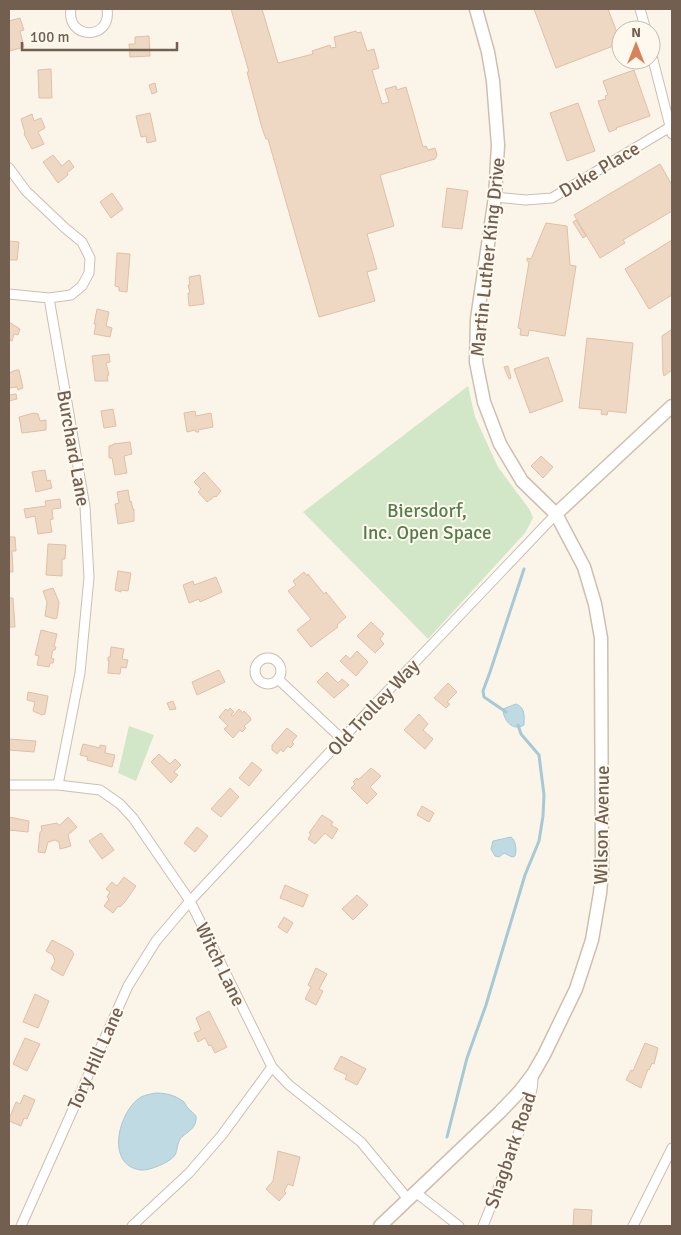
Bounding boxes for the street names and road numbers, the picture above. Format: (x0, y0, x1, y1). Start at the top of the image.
street label: Duke Place (555, 136, 644, 203)
street label: Martin Luther King Drive (466, 156, 510, 358)
street label: Burchard Lane (51, 388, 95, 508)
street label: Old Trolley Way (323, 654, 425, 761)
street label: Wilson Avenue (589, 765, 615, 885)
street label: Witch Lane (189, 919, 251, 1010)
street label: Tory Hill Lane (62, 1003, 129, 1114)
street label: Shagbark Road (480, 1089, 542, 1212)

